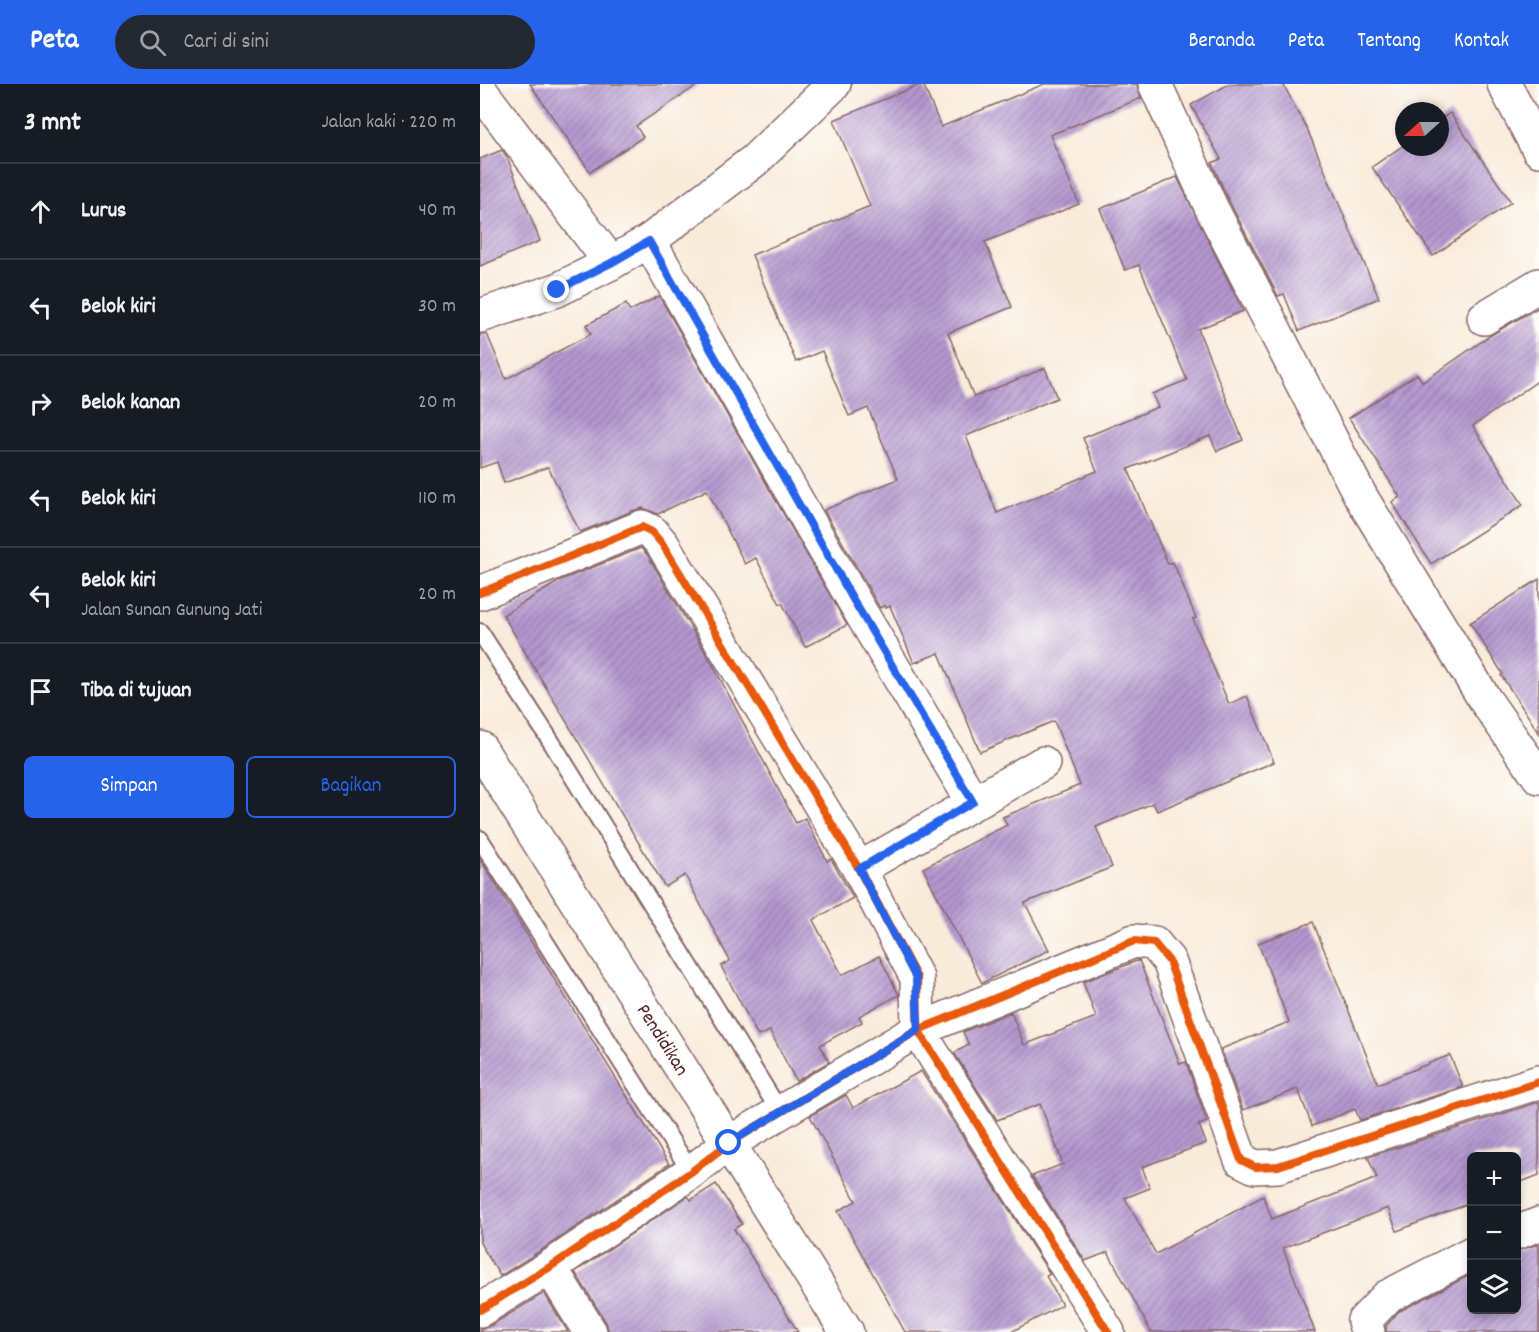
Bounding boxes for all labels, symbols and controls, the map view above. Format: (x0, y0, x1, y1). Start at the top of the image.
search box (115, 15, 535, 69)
text: Peta (30, 22, 79, 62)
icon: search (136, 26, 169, 59)
text: Cari di sini (184, 27, 269, 58)
text: Beranda (1189, 27, 1255, 57)
text: Peta (1288, 27, 1324, 57)
text: Tentang (1357, 27, 1421, 57)
text: Kontak (1454, 27, 1509, 57)
north arrow (1395, 102, 1449, 156)
text: 3 mnt (24, 105, 81, 142)
text: Jalan kaki · 220 m (322, 109, 456, 137)
icon: ahead (24, 195, 57, 228)
text: Lurus (81, 196, 126, 227)
text: 40 m (418, 197, 456, 225)
route end (543, 276, 569, 302)
icon: left (24, 291, 57, 324)
text: Belok kiri (81, 292, 155, 323)
text: 30 m (418, 293, 456, 321)
icon: right (24, 387, 57, 420)
text: Belok kanan (81, 388, 180, 419)
text: 20 m (418, 389, 456, 417)
icon: left (24, 483, 57, 516)
text: Belok kiri (81, 484, 155, 515)
text: 110 m (418, 485, 456, 513)
text: Belok kiri (81, 566, 155, 597)
icon: left (24, 579, 57, 612)
text: 20 m (418, 581, 456, 609)
text: Jalan Sunan Gunung Jati (81, 597, 262, 625)
icon: arrive (24, 675, 57, 708)
text: Tiba di tujuan (81, 676, 191, 707)
button: Simpan (24, 756, 234, 818)
button: Bagikan (246, 756, 456, 818)
street label: Pendidikan (628, 999, 695, 1082)
route start (715, 1129, 741, 1155)
map controls (1467, 1152, 1521, 1314)
button: + (1467, 1152, 1521, 1206)
button: − (1467, 1206, 1521, 1260)
button: layers (1467, 1260, 1521, 1314)

